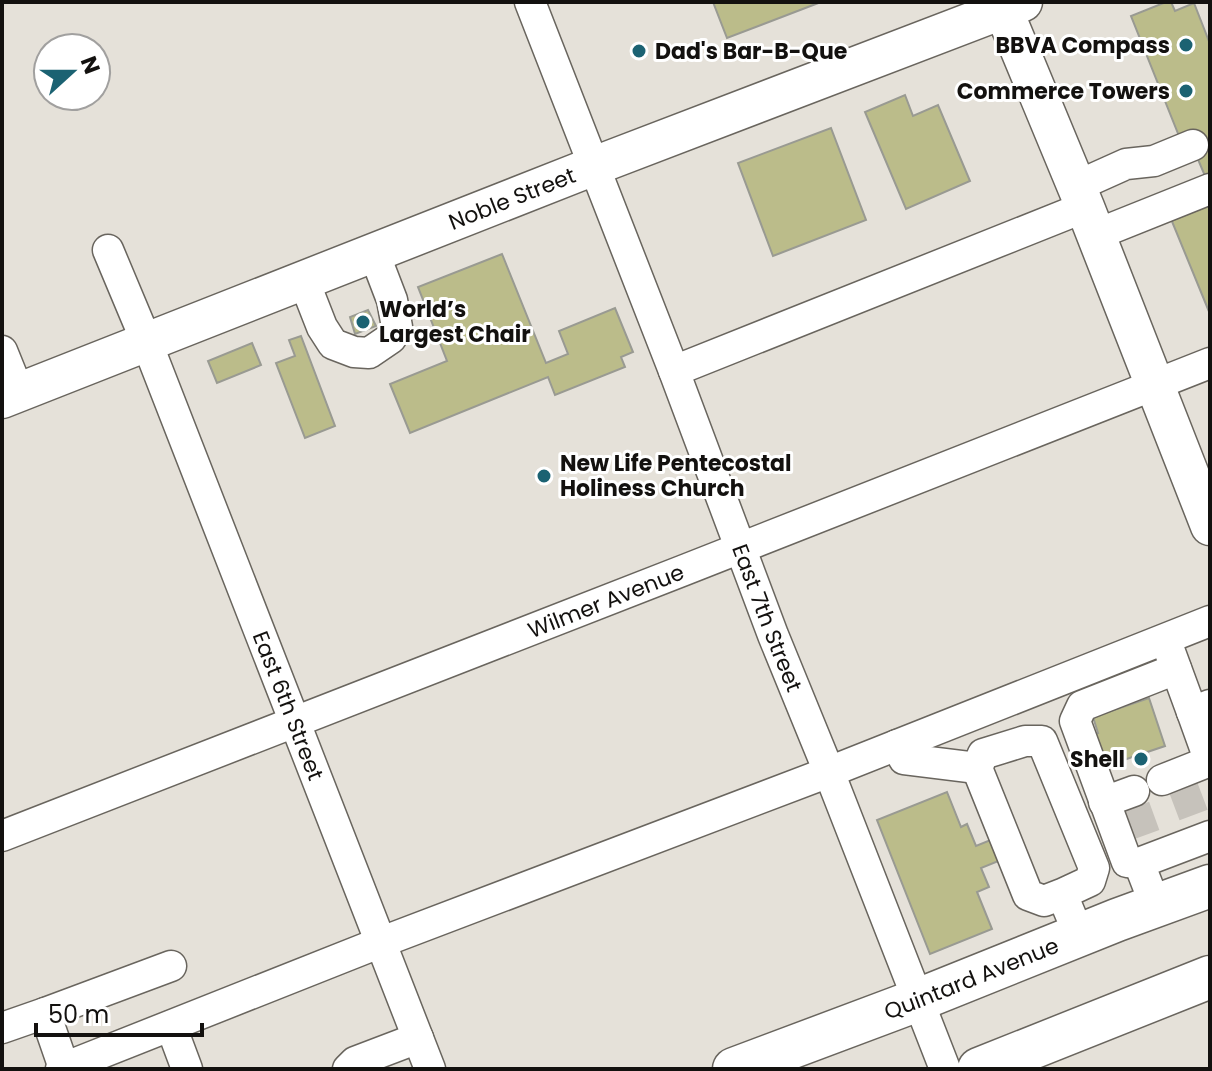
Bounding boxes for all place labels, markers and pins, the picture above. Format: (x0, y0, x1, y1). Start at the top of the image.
place label: BBVA Compass (996, 30, 1170, 61)
place label: Dad's Bar-B-Que (655, 36, 847, 67)
marker: BBVA Compass (1177, 36, 1195, 54)
marker: Dad's Bar-B-Que (630, 42, 648, 60)
place label: Commerce Towers (957, 76, 1170, 107)
marker: Commerce Towers (1177, 82, 1195, 100)
place label: World’s Largest Chair (379, 294, 531, 350)
marker: World’s Largest Chair (354, 313, 372, 331)
place label: New Life Pentecostal Holiness Church (560, 448, 792, 504)
marker: New Life Pentecostal Holiness Church (535, 467, 553, 485)
place label: Shell (1070, 744, 1125, 775)
marker: Shell (1132, 750, 1150, 768)

